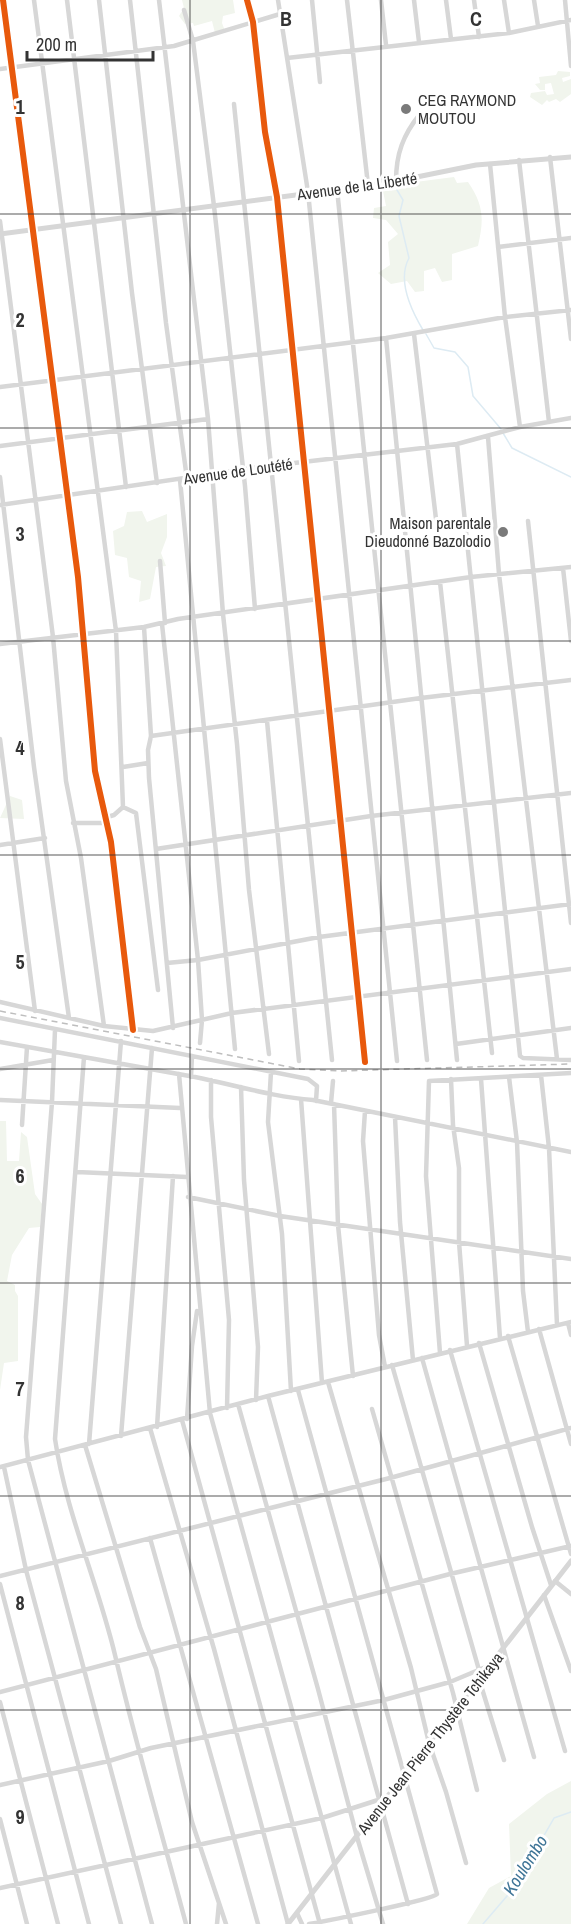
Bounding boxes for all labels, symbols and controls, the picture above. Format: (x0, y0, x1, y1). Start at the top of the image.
text: B (280, 5, 292, 32)
text: C (470, 5, 482, 32)
scale bar (27, 24, 153, 62)
text: 200 m (36, 32, 77, 57)
place label: CEG RAYMOND MOUTOU (418, 89, 516, 129)
text: 1 (15, 93, 25, 120)
marker: CEG RAYMOND MOUTOU (399, 102, 413, 116)
street label: Avenue de la Liberté (295, 167, 418, 205)
text: 2 (15, 306, 25, 333)
street label: Avenue de Loutété (181, 452, 294, 490)
place label: Maison parentale Dieudonné Bazolodio (365, 512, 491, 552)
text: 3 (15, 520, 25, 547)
marker: Maison parentale Dieudonné Bazolodio (496, 525, 510, 539)
text: 4 (15, 734, 25, 761)
text: 5 (15, 948, 25, 975)
text: 6 (15, 1162, 25, 1189)
text: 7 (15, 1375, 25, 1402)
text: 8 (15, 1589, 25, 1616)
street label: Avenue Jean Pierre Thystère Tchikaya (351, 1647, 508, 1839)
text: 9 (15, 1803, 25, 1830)
water label: Koulombo (497, 1830, 553, 1900)

